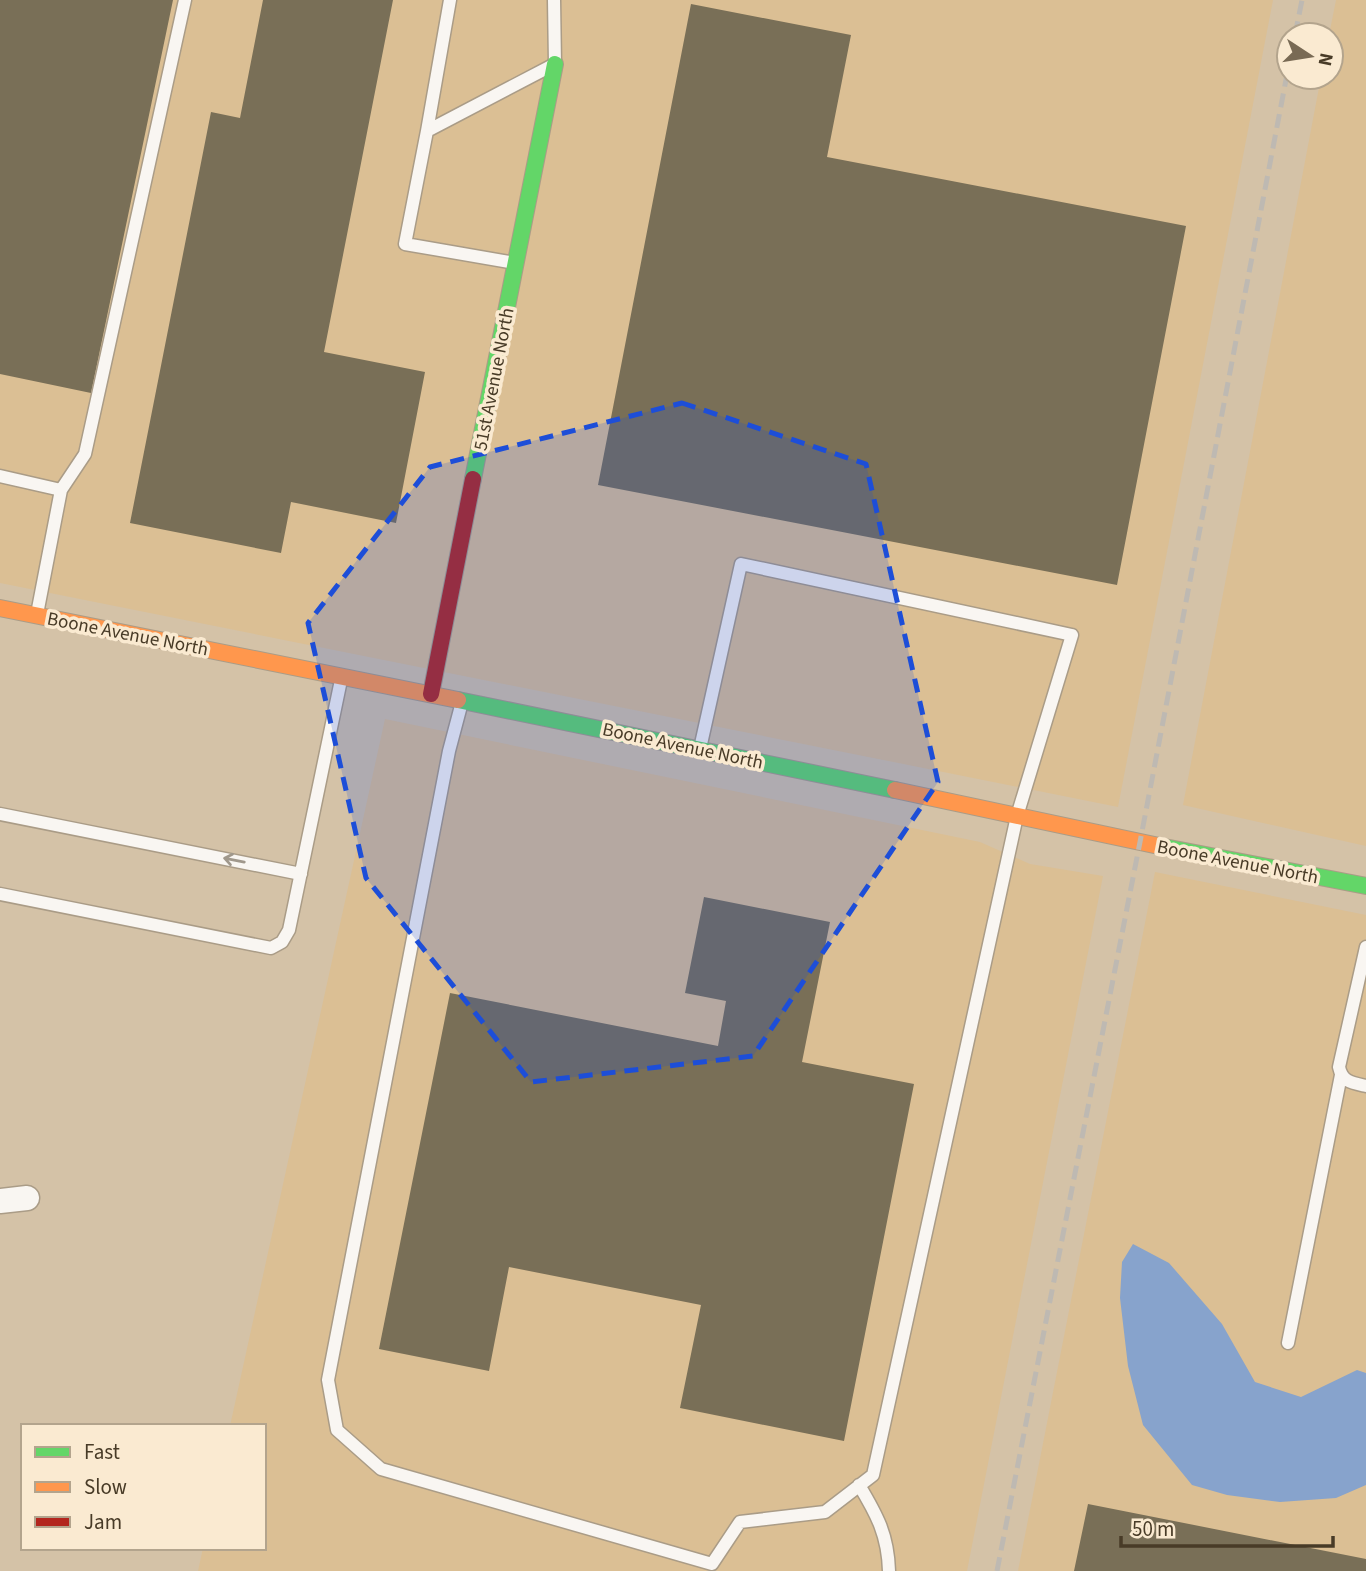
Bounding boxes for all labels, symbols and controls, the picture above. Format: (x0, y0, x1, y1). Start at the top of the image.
north arrow (1275, 21, 1345, 91)
text: N (1311, 50, 1340, 68)
street label: 51st Avenue North (467, 306, 522, 453)
street label: Boone Avenue North (45, 606, 211, 663)
street label: Boone Avenue North (600, 716, 766, 777)
street label: Boone Avenue North (1155, 834, 1321, 891)
one-way arrow (224, 853, 246, 867)
legend (21, 1424, 266, 1550)
text: Fast (84, 1437, 120, 1467)
text: Slow (84, 1472, 127, 1502)
scale bar (1121, 1504, 1333, 1548)
text: Jam (84, 1507, 122, 1537)
text: 50 m (1132, 1514, 1174, 1544)

